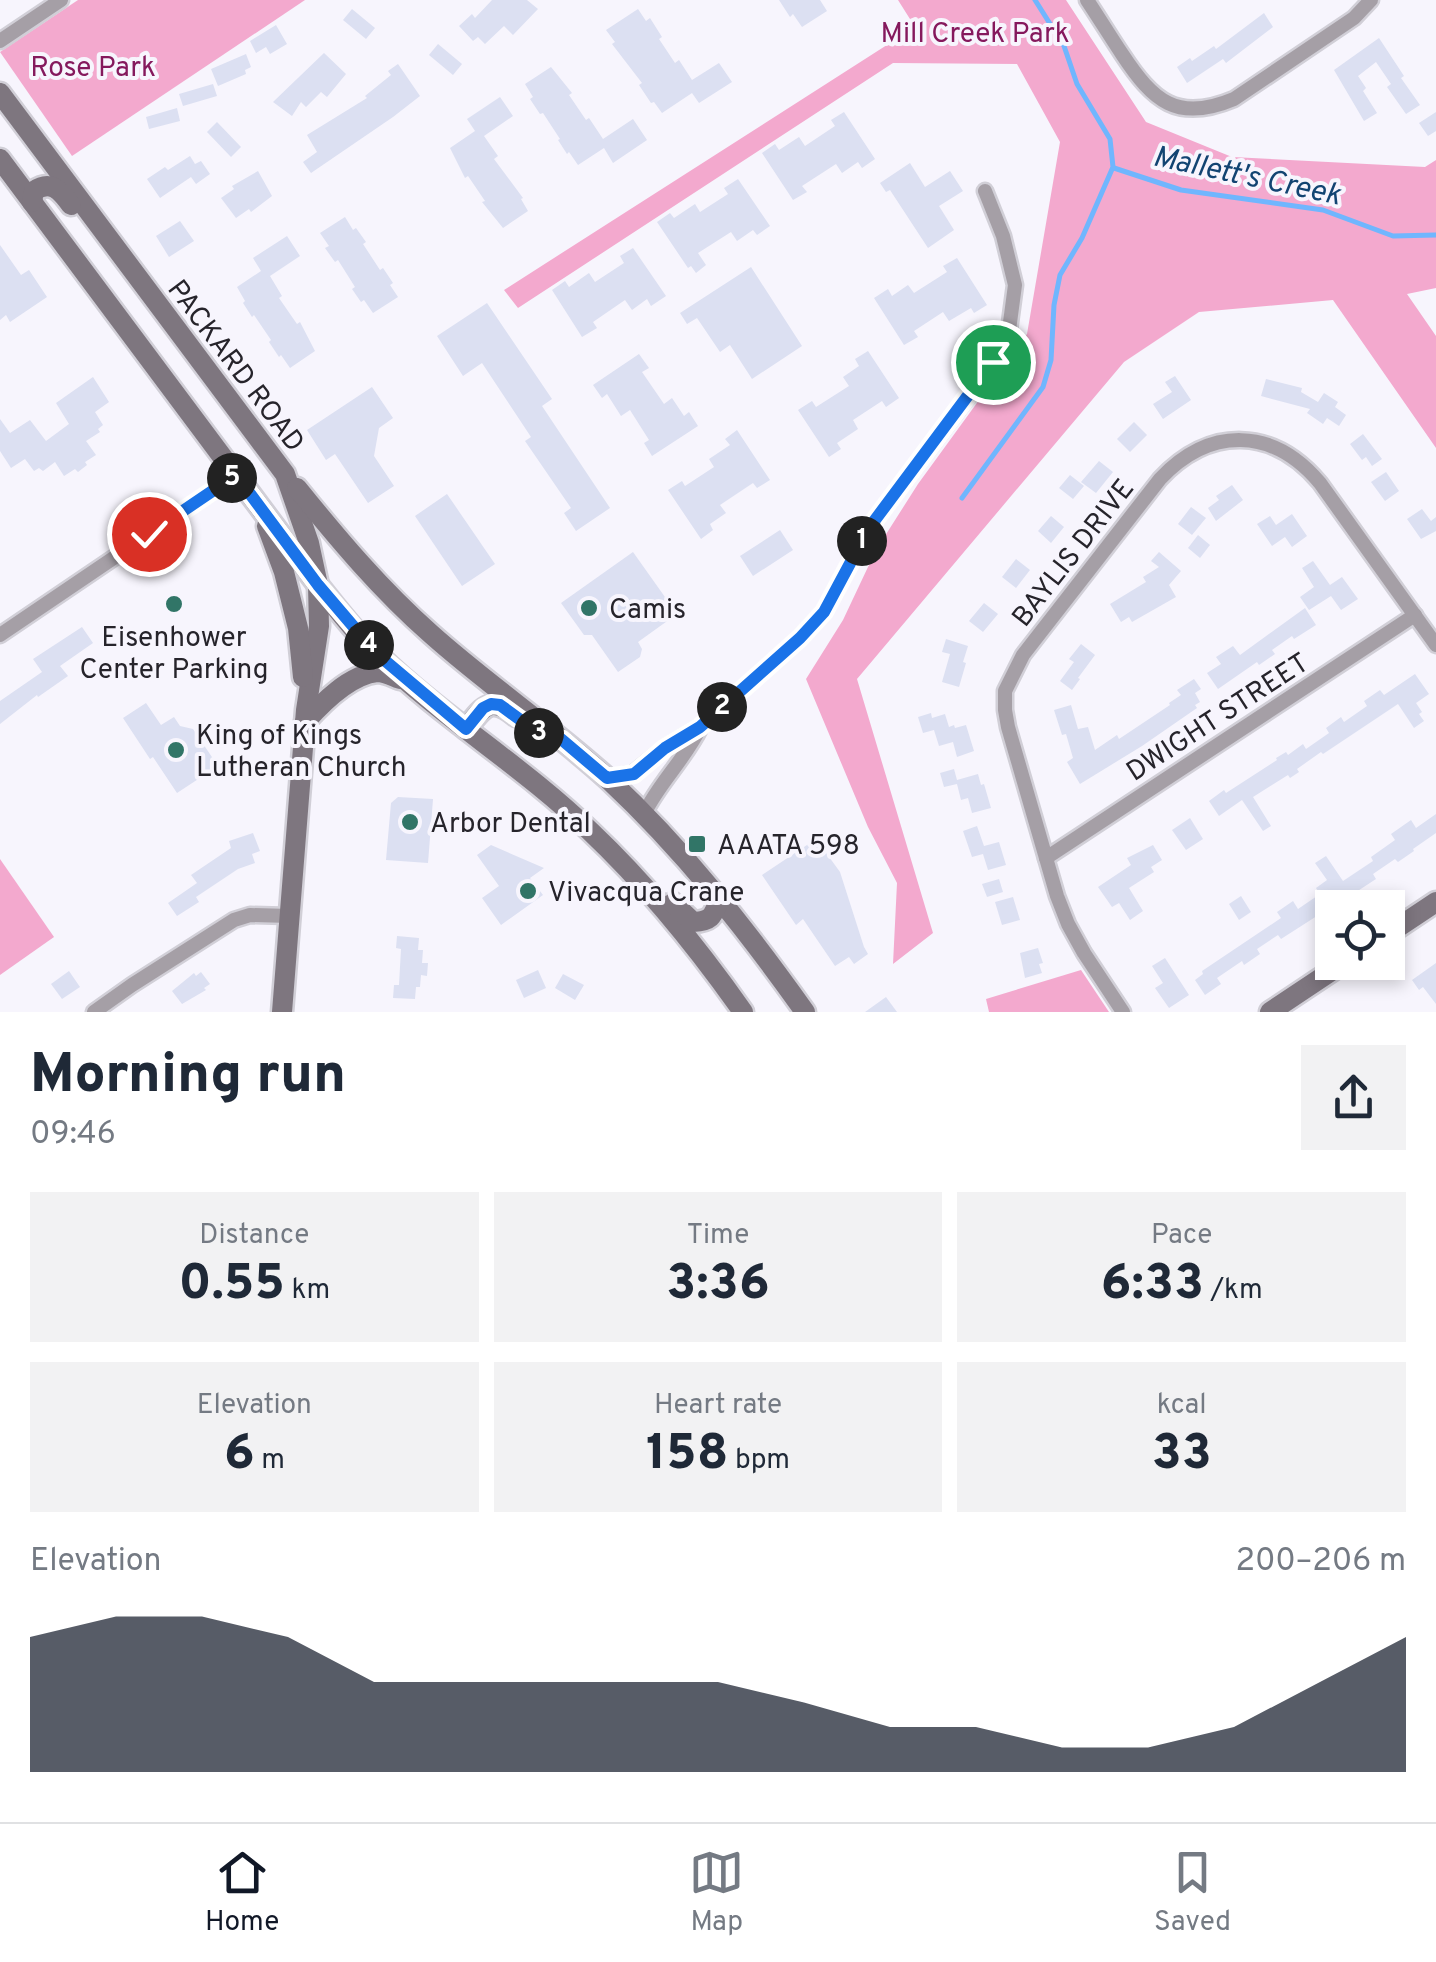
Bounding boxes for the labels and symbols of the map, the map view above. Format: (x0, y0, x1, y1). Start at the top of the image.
park label: Mill Creek Park (880, 17, 1070, 53)
park label: Rose Park (30, 51, 156, 87)
water label: Mallett's Creek (1149, 140, 1344, 216)
street label: PACKARD ROAD (158, 273, 311, 460)
pin (951, 320, 1036, 405)
pin: 5 (207, 453, 257, 503)
street label: BAYLIS DRIVE (1005, 473, 1143, 635)
pin (107, 492, 192, 577)
pin: 1 (837, 516, 887, 566)
marker: Eisenhower Center Parking (163, 593, 185, 615)
place label: Camis (609, 593, 686, 629)
marker: Camis (578, 597, 600, 619)
pin: 4 (344, 620, 394, 670)
place label: Eisenhower Center Parking (80, 621, 268, 689)
street label: DWIGHT STREET (1120, 646, 1317, 791)
pin: 2 (697, 682, 747, 732)
pin: 3 (514, 708, 564, 758)
place label: King of Kings Lutheran Church (196, 719, 407, 787)
marker: King of Kings Lutheran Church (165, 739, 187, 761)
place label: Arbor Dental (430, 807, 591, 843)
marker: Arbor Dental (399, 811, 421, 833)
place label: AAATA 598 (717, 829, 860, 865)
marker: AAATA 598 (686, 833, 708, 855)
place label: Vivacqua Crane (548, 876, 744, 912)
marker: Vivacqua Crane (517, 880, 539, 902)

